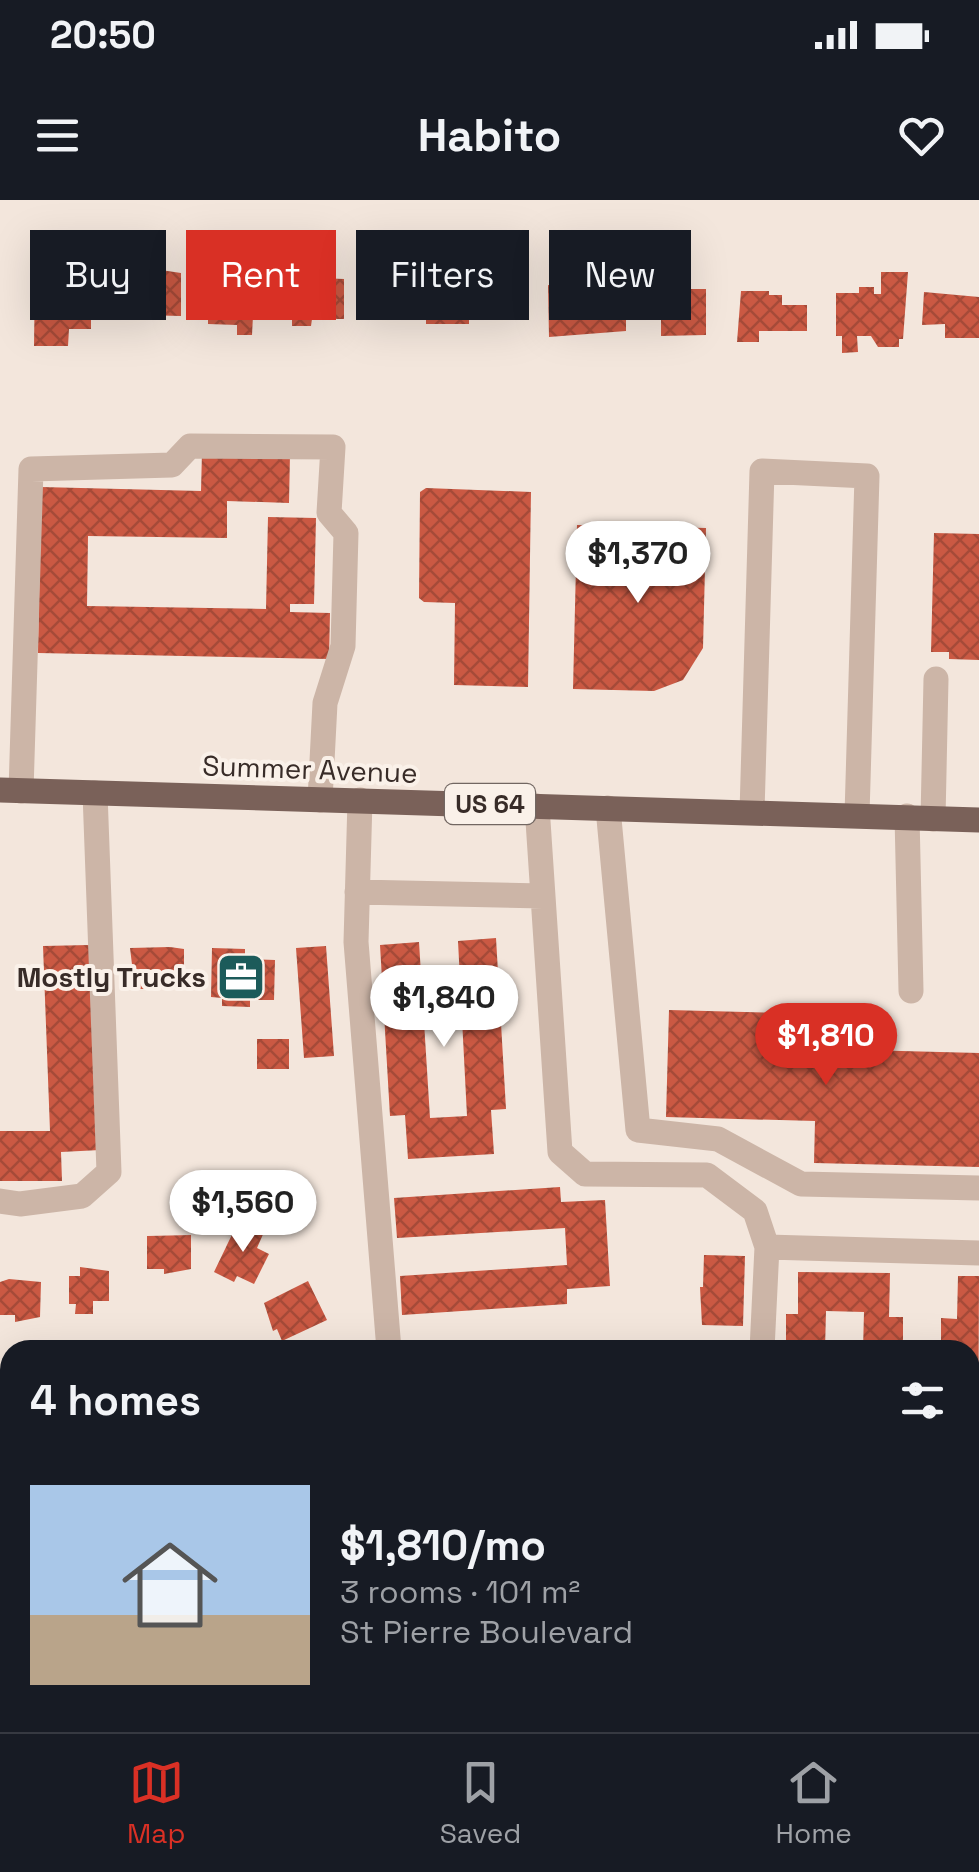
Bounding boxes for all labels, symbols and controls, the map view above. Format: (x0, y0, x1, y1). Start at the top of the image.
text: 20:50 (50, 11, 156, 59)
text: Habito (418, 107, 561, 164)
icon: menu (30, 108, 85, 163)
icon: heart (894, 108, 949, 163)
chip: Buy (30, 230, 166, 320)
chip: Rent (186, 230, 336, 320)
chip: Filters (356, 230, 529, 320)
chip: New (549, 230, 691, 320)
pin: $1,370 (557, 521, 719, 606)
text: $1,370 (587, 533, 689, 573)
street label: Summer Avenue (202, 747, 418, 791)
road number: US 64 (445, 784, 535, 824)
office icon: Mostly Trucks (215, 951, 267, 1003)
place label: Mostly Trucks (17, 959, 206, 995)
pin: $1,840 (363, 965, 525, 1050)
text: $1,840 (392, 977, 496, 1017)
pin: $1,810 (745, 1003, 907, 1088)
text: $1,810 (777, 1015, 875, 1055)
pin: $1,560 (162, 1170, 324, 1255)
text: $1,560 (192, 1182, 294, 1222)
icon: filters (895, 1373, 950, 1428)
text: 4 homes (30, 1374, 201, 1427)
text: $1,810/mo (340, 1519, 546, 1572)
icon: home (110, 1525, 230, 1645)
text: 3 rooms · 101 m² (340, 1572, 580, 1612)
text: St Pierre Boulevard (340, 1612, 633, 1652)
tab: Map (127, 1755, 185, 1851)
tab: Saved (440, 1755, 521, 1851)
tab: Home (776, 1755, 852, 1851)

